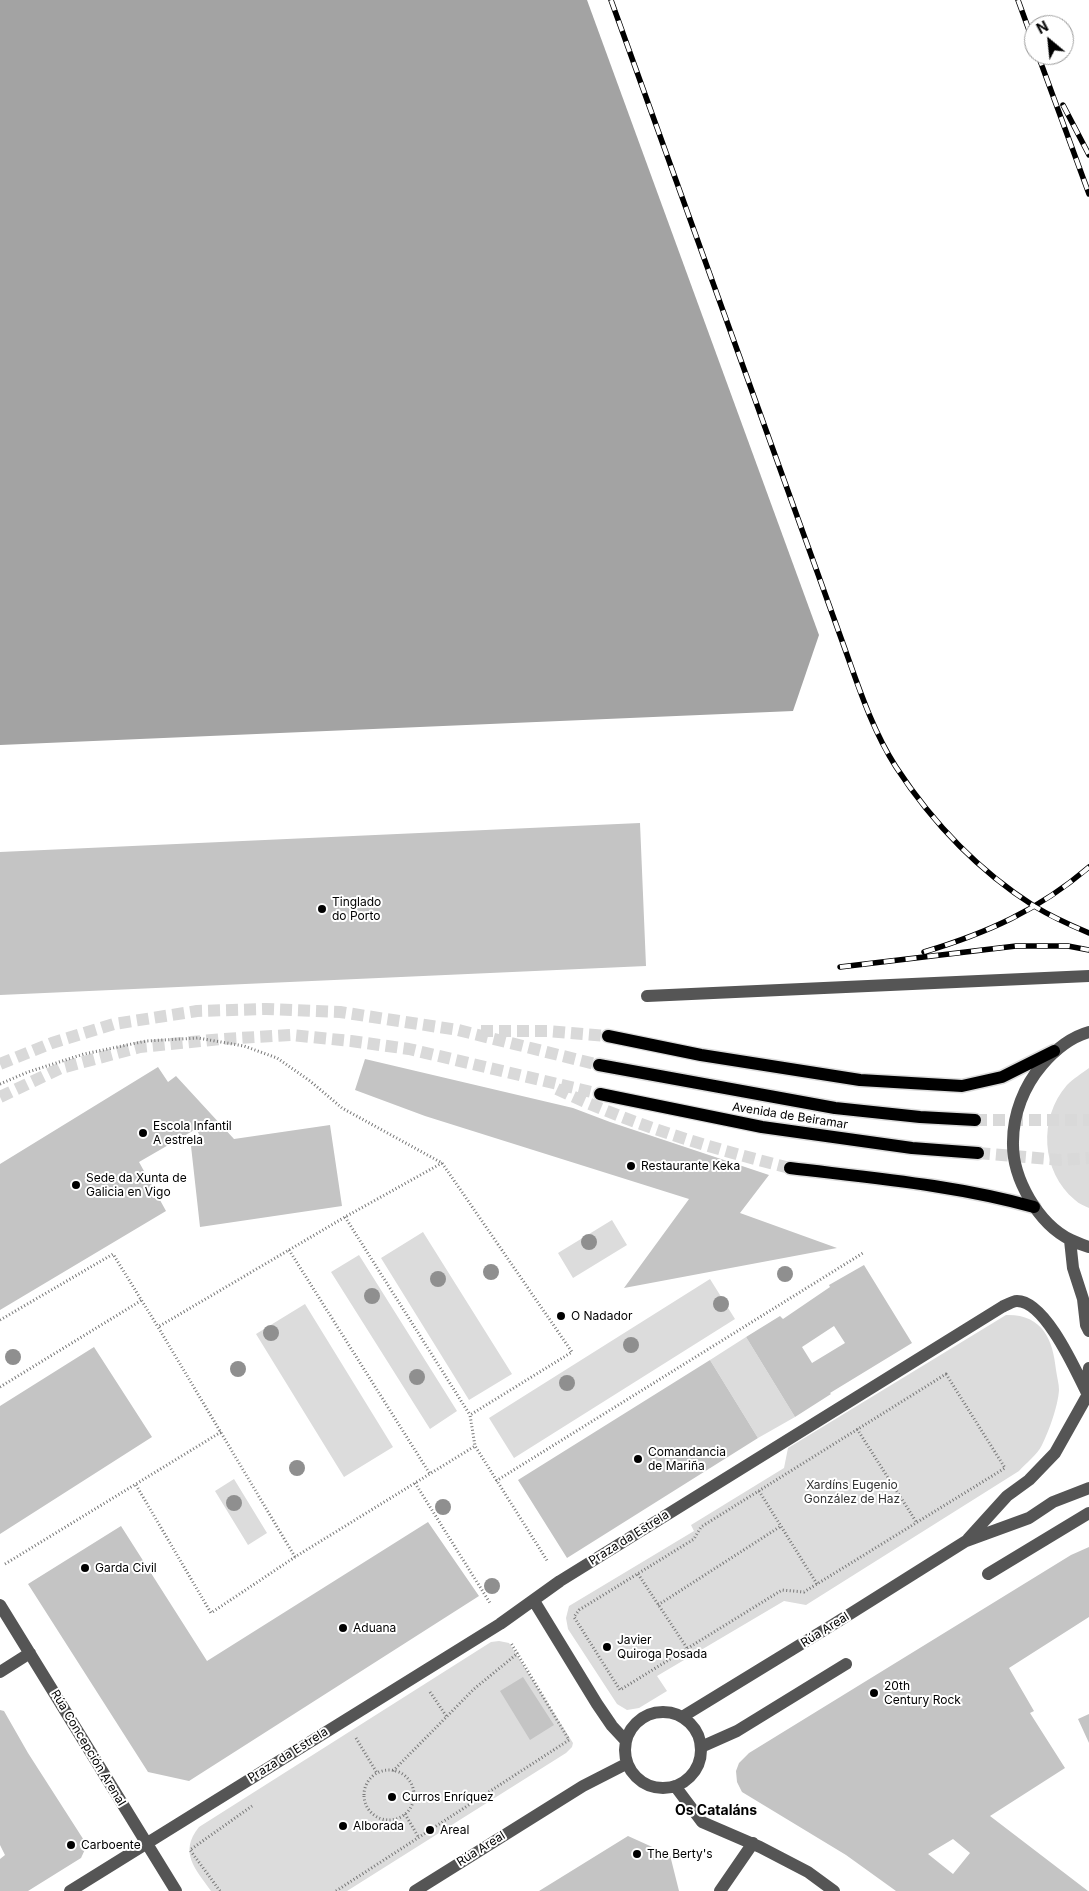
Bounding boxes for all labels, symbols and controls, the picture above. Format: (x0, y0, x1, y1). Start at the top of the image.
north arrow (1024, 15, 1074, 65)
text: N (1033, 17, 1051, 37)
place label: Tinglado do Porto (332, 895, 381, 923)
marker: Tinglado do Porto (316, 903, 328, 915)
street label: Avenida de Beiramar (731, 1100, 849, 1132)
place label: Escola Infantil A estrela (153, 1119, 232, 1147)
marker: Escola Infantil A estrela (137, 1127, 149, 1139)
place label: Restaurante Keka (641, 1159, 740, 1173)
marker: Restaurante Keka (625, 1160, 637, 1172)
place label: Sede da Xunta de Galicia en Vigo (86, 1171, 187, 1199)
marker: Sede da Xunta de Galicia en Vigo (70, 1179, 82, 1191)
place label: O Nadador (571, 1309, 632, 1323)
marker: O Nadador (555, 1310, 567, 1322)
place label: Comandancia de Mariña (648, 1445, 726, 1473)
marker: Comandancia de Mariña (632, 1453, 644, 1465)
park label: Xardíns Eugenio González de Haz (804, 1478, 900, 1506)
street label: Praza da Estrela (586, 1508, 672, 1568)
place label: Garda Civil (95, 1561, 157, 1575)
marker: Garda Civil (79, 1562, 91, 1574)
street label: Rúa Areal (798, 1610, 852, 1650)
place label: Aduana (353, 1621, 396, 1635)
marker: Aduana (337, 1622, 349, 1634)
place label: Javier Quiroga Posada (617, 1633, 707, 1661)
marker: Javier Quiroga Posada (601, 1641, 613, 1653)
place label: 20th Century Rock (884, 1679, 961, 1707)
street label: Rúa Concepción Arenal (48, 1687, 128, 1809)
marker: 20th Century Rock (868, 1687, 880, 1699)
street label: Praza da Estrela (245, 1725, 331, 1785)
place label: Curros Enríquez (402, 1790, 494, 1804)
marker: Curros Enríquez (386, 1791, 398, 1803)
district label: Os Cataláns (675, 1803, 757, 1819)
place label: Alborada (353, 1819, 404, 1833)
marker: Alborada (337, 1820, 349, 1832)
place label: Areal (440, 1823, 469, 1837)
marker: Areal (424, 1824, 436, 1836)
street label: Rúa Areal (454, 1829, 508, 1869)
place label: Carboente (81, 1838, 141, 1852)
marker: Carboente (65, 1839, 77, 1851)
place label: The Berty's (647, 1847, 713, 1861)
marker: The Berty's (631, 1848, 643, 1860)

